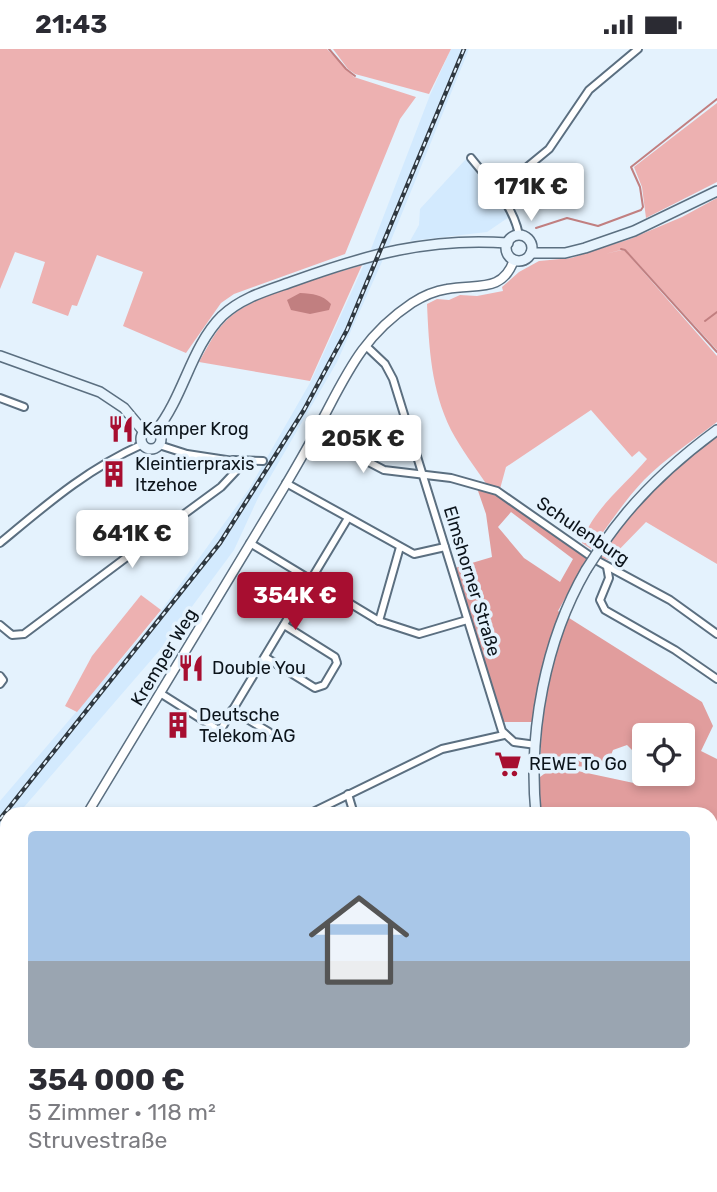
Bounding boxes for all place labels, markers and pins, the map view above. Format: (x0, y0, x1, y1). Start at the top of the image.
pin: 171K € (474, 163, 588, 223)
restaurant icon: Kamper Krog (106, 414, 136, 444)
pin: 205K € (306, 415, 420, 475)
place label: Kamper Krog (142, 418, 249, 440)
place label: Kleintierpraxis Itzehoe (135, 453, 254, 496)
building icon: Kleintierpraxis Itzehoe (99, 459, 129, 489)
pin: 641K € (75, 511, 189, 570)
pin: 354K € (238, 573, 352, 632)
restaurant icon: Double You (176, 653, 206, 683)
place label: Double You (212, 657, 306, 679)
place label: Deutsche Telekom AG (199, 704, 295, 747)
building icon: Deutsche Telekom AG (163, 710, 193, 740)
supermarket icon: REWE To Go (493, 749, 523, 779)
place label: REWE To Go (529, 753, 627, 775)

